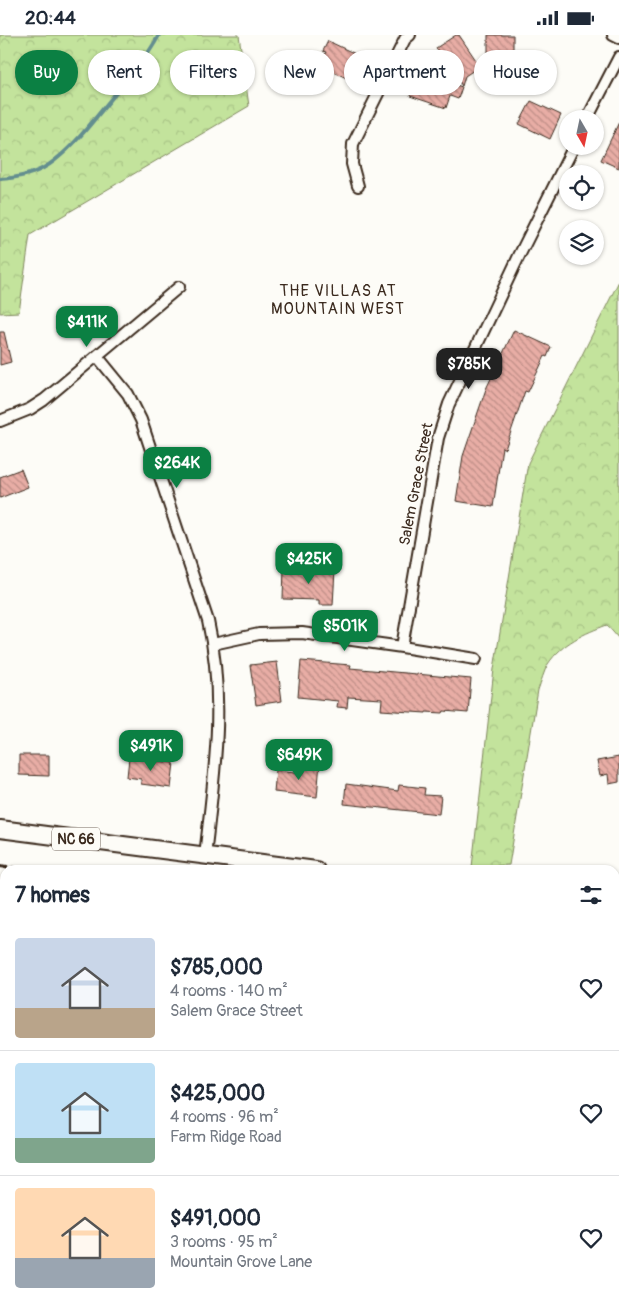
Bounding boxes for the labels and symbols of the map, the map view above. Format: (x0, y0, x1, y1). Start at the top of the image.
north arrow (559, 110, 604, 155)
district label: THE VILLAS AT MOUNTAIN WEST (271, 281, 405, 319)
pin: $411K (52, 305, 122, 348)
pin: $785K (434, 347, 504, 390)
street label: Salem Grace Street (395, 420, 438, 547)
pin: $264K (142, 447, 212, 489)
pin: $425K (274, 543, 344, 585)
pin: $501K (310, 609, 380, 652)
pin: $491K (116, 729, 186, 772)
pin: $649K (264, 739, 334, 781)
road number: NC 66 (52, 827, 100, 851)

